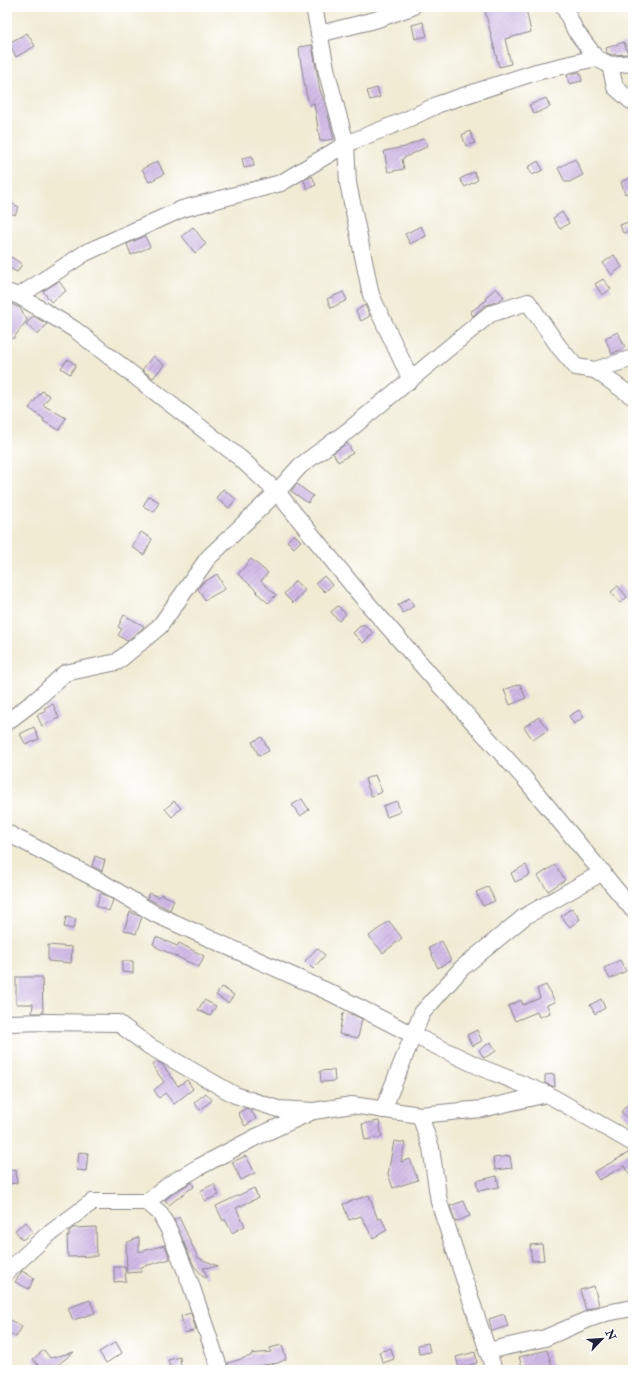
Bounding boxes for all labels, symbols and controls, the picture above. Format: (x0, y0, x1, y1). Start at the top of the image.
north arrow (582, 1319, 622, 1359)
text: N (602, 1327, 619, 1343)

